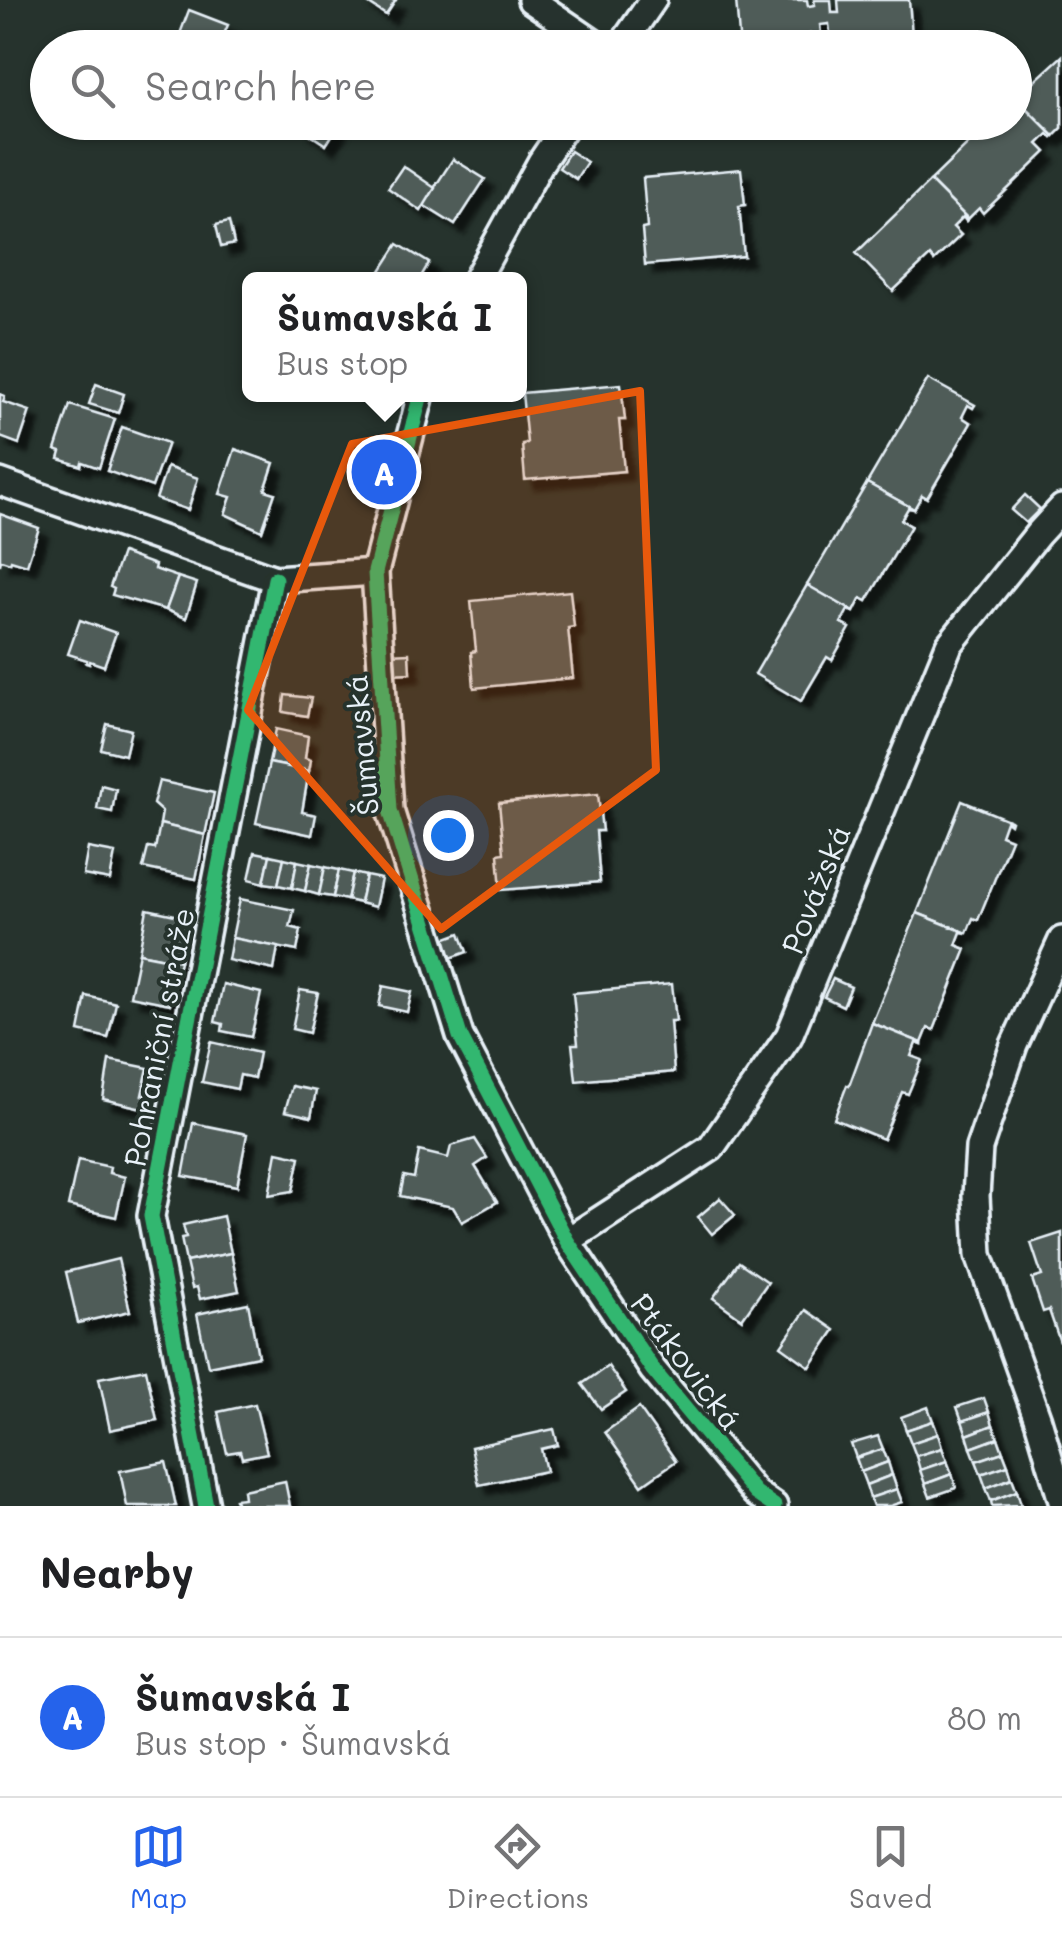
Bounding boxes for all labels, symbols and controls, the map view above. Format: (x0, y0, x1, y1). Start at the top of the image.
search box (30, 30, 1032, 140)
icon: search (65, 58, 120, 113)
text: Search here (145, 60, 376, 110)
popup (242, 272, 527, 402)
text: Šumavská I (277, 291, 492, 341)
text: Bus stop (277, 341, 408, 383)
pin: A (352, 434, 416, 510)
street label: Šumavská (335, 673, 387, 817)
your location (423, 810, 474, 861)
street label: Povážská (771, 819, 859, 959)
street label: Pohraniční stráže (113, 904, 203, 1170)
street label: Ptákovická (623, 1285, 751, 1437)
text: Nearby (40, 1544, 194, 1599)
text: Šumavská I (135, 1671, 351, 1721)
text: A (61, 1696, 84, 1738)
text: 80 m (947, 1696, 1022, 1738)
text: Bus stop · Šumavská (135, 1721, 451, 1763)
tab: Map (130, 1819, 187, 1915)
tab: Directions (447, 1819, 589, 1915)
tab: Saved (849, 1819, 932, 1915)

